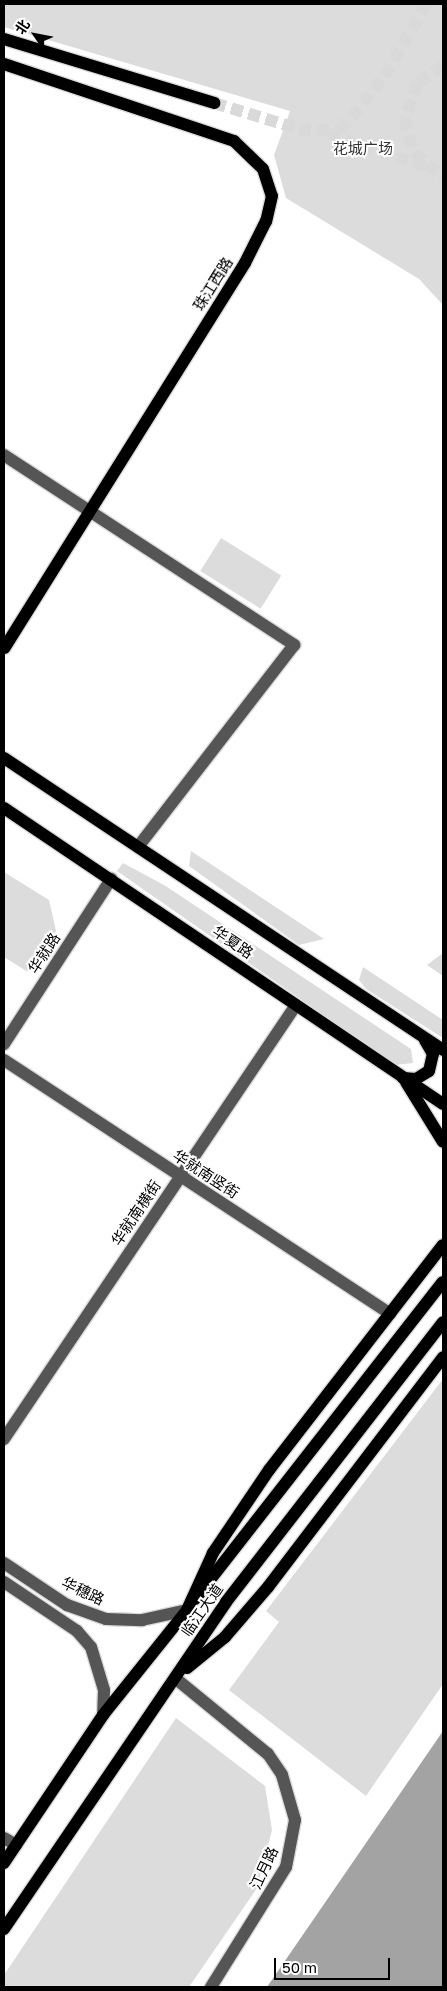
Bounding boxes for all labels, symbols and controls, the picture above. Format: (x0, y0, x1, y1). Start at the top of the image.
north arrow (10, 10, 60, 60)
text: 北 (11, 16, 33, 37)
park label: 花城广场 (333, 140, 393, 158)
street label: 珠江西路 (189, 254, 237, 314)
street label: 华夏路 (209, 922, 257, 962)
street label: 华就路 (24, 929, 64, 977)
street label: 华就南竖街 (170, 1146, 242, 1202)
street label: 华就南横街 (108, 1177, 164, 1249)
street label: 华穗路 (59, 1573, 107, 1609)
street label: 临江大道 (177, 1580, 227, 1640)
street label: 江月路 (246, 1844, 282, 1892)
scale bar (277, 1948, 393, 1980)
text: 50 m (282, 1958, 317, 1976)

